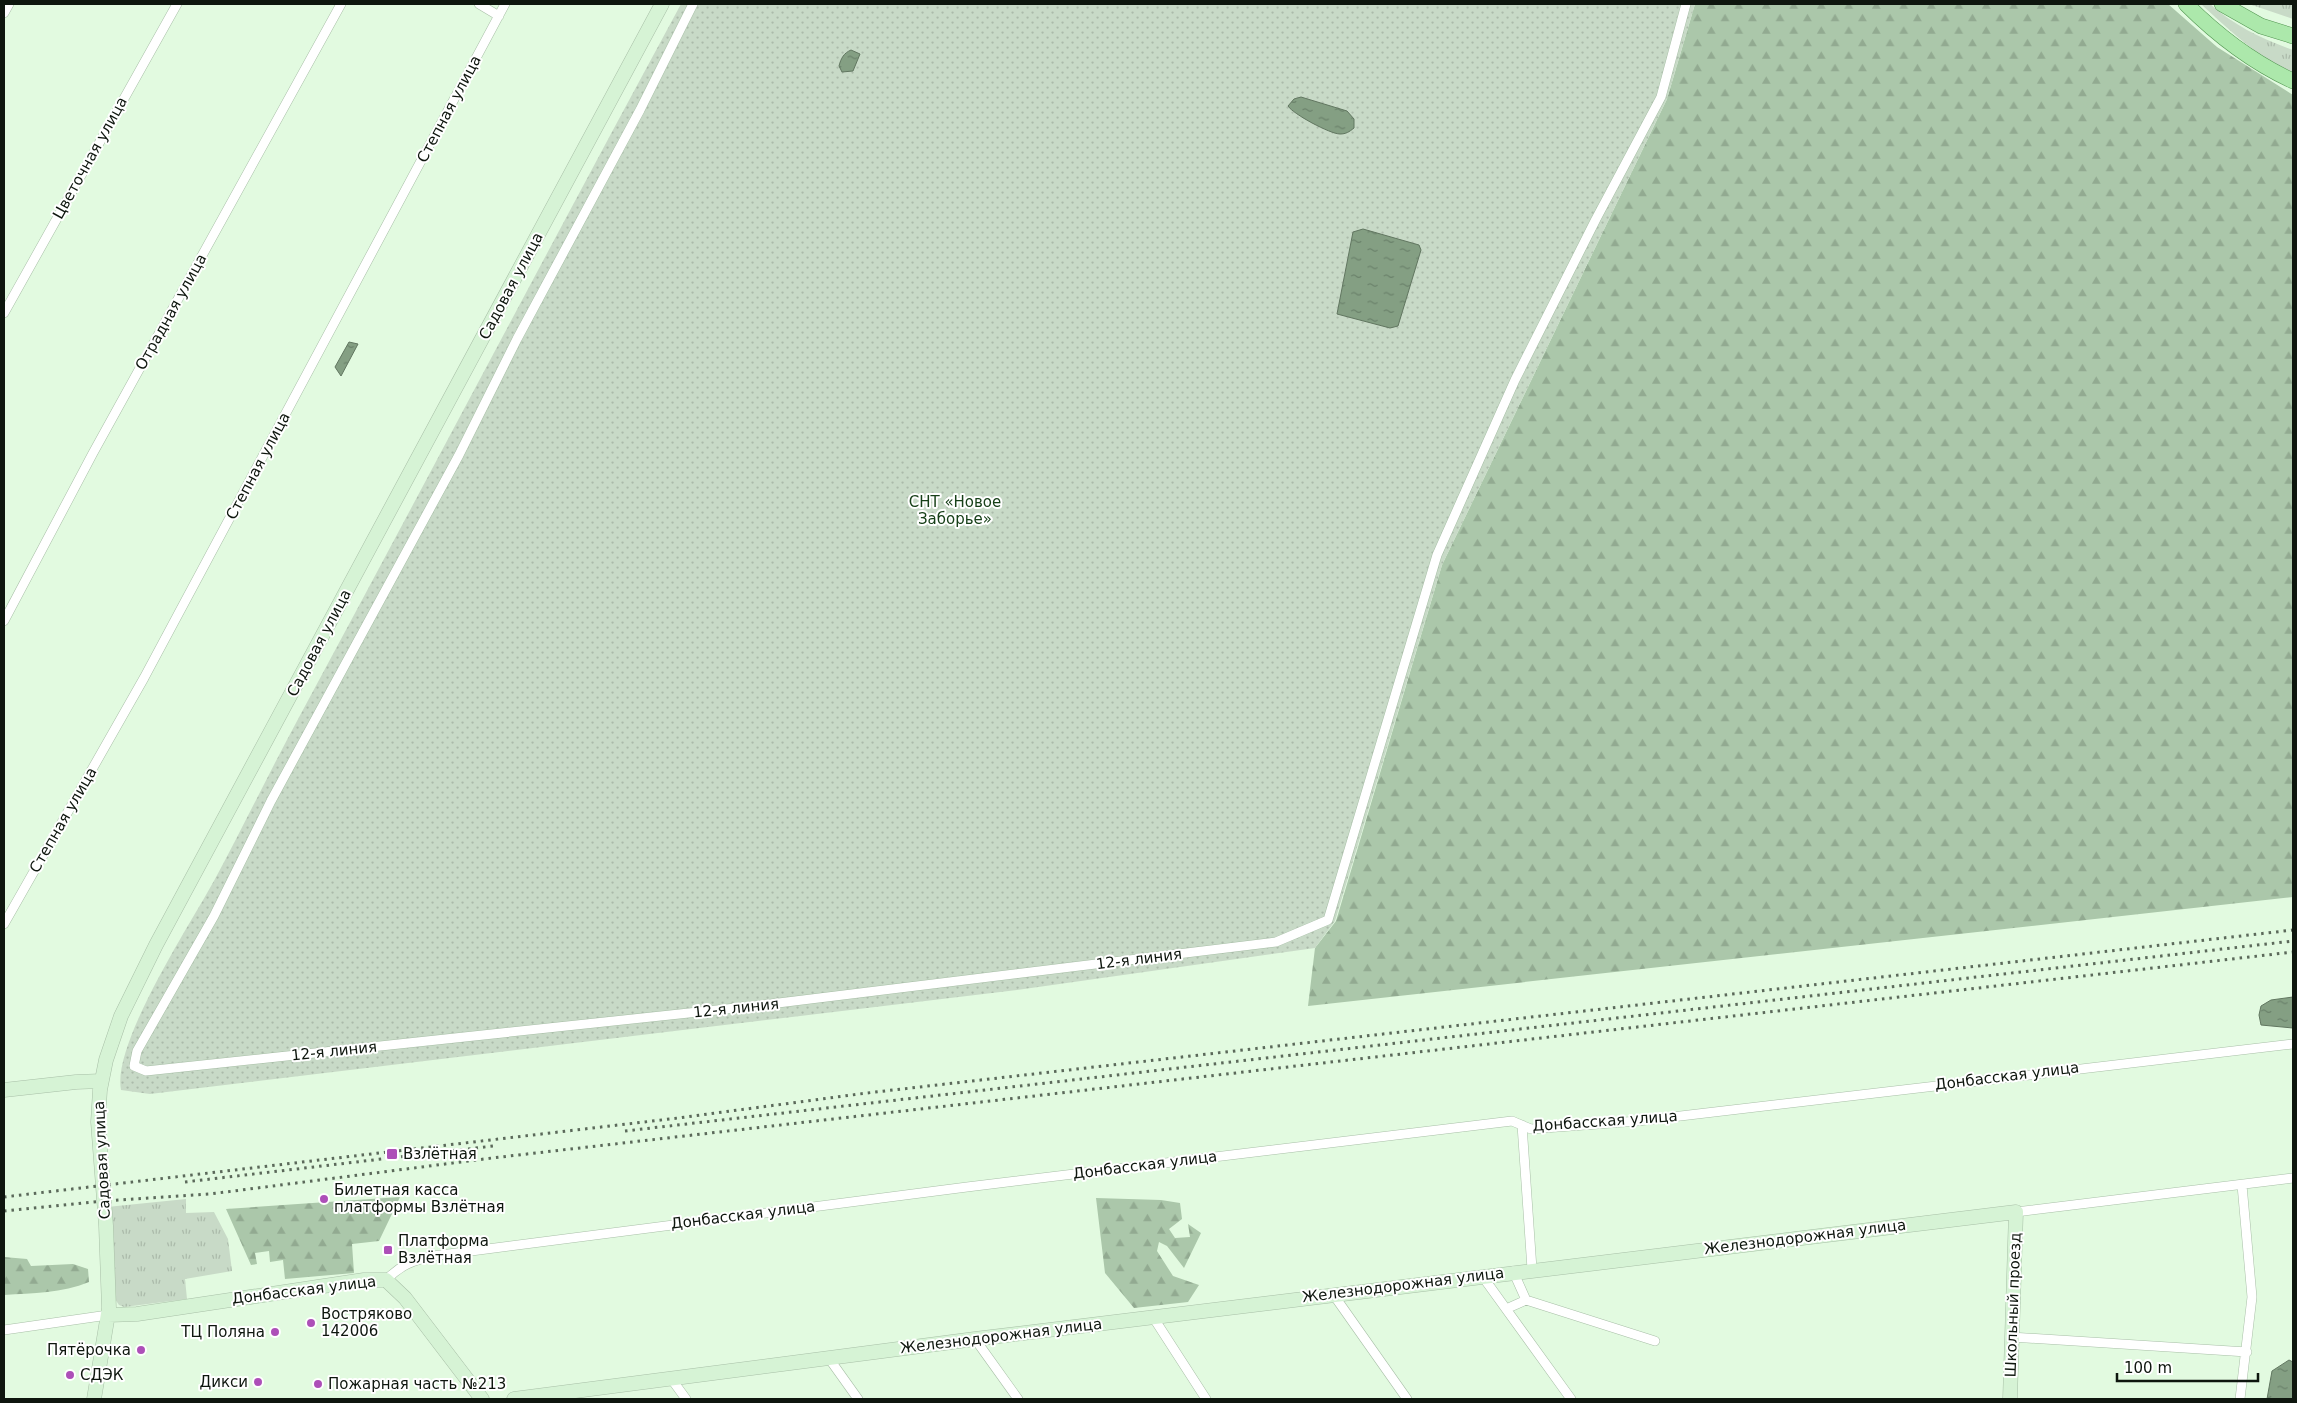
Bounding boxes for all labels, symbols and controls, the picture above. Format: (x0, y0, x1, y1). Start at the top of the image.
street label: Степная улица (413, 52, 485, 166)
street label: Цветочная улица (49, 94, 131, 222)
street label: Садовая улица (475, 229, 547, 343)
street label: Отрадная улица (132, 251, 210, 373)
street label: Степная улица (222, 409, 294, 523)
park label: СНТ «Новое Заборье» (909, 493, 1001, 528)
street label: Садовая улица (283, 586, 355, 700)
street label: Степная улица (26, 764, 100, 876)
street label: 12-я линия (1095, 945, 1183, 973)
street label: 12-я линия (692, 995, 780, 1021)
street label: 12-я линия (290, 1038, 378, 1064)
street label: Донбасская улица (1934, 1058, 2080, 1094)
street label: Садовая улица (90, 1100, 114, 1220)
street label: Донбасская улица (1532, 1107, 1678, 1135)
place label: Взлётная (403, 1145, 477, 1163)
marker: Взлётная (385, 1147, 399, 1161)
street label: Донбасская улица (1072, 1147, 1218, 1183)
place label: Билетная касса платформы Взлётная (334, 1181, 505, 1216)
marker: Билетная касса платформы Взлётная (318, 1193, 330, 1205)
street label: Донбасская улица (670, 1197, 816, 1233)
street label: Железнодорожная улица (1703, 1216, 1907, 1258)
place label: Платформа Взлётная (398, 1232, 489, 1267)
street label: Школьный проезд (2001, 1232, 2025, 1378)
marker: Платформа Взлётная (382, 1244, 394, 1256)
street label: Железнодорожная улица (1301, 1264, 1505, 1306)
street label: Донбасская улица (231, 1272, 377, 1308)
place label: Востряково 142006 (321, 1305, 412, 1340)
street label: Железнодорожная улица (899, 1315, 1103, 1357)
marker: Востряково 142006 (305, 1317, 317, 1329)
place label: ТЦ Поляна (180, 1323, 265, 1341)
marker: ТЦ Поляна (269, 1326, 281, 1338)
place label: Пятёрочка (47, 1341, 131, 1359)
marker: Пятёрочка (135, 1344, 147, 1356)
scale bar (2117, 1350, 2258, 1382)
text: 100 m (2124, 1359, 2172, 1377)
place label: СДЭК (80, 1366, 124, 1384)
marker: СДЭК (64, 1369, 76, 1381)
place label: Дикси (199, 1373, 248, 1391)
place label: Пожарная часть №213 (328, 1375, 506, 1393)
marker: Дикси (252, 1376, 264, 1388)
marker: Пожарная часть №213 (312, 1378, 324, 1390)

